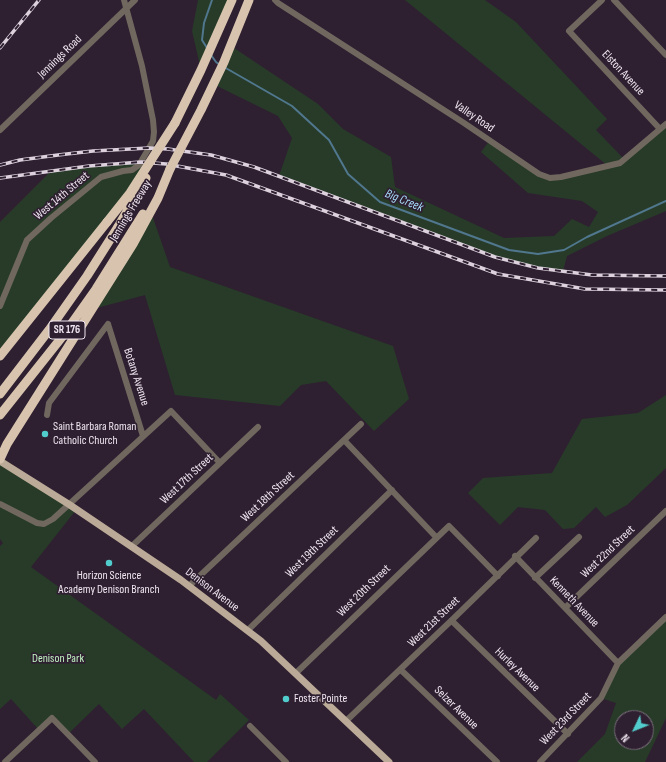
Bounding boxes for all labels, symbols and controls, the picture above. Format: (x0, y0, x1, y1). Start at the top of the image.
street label: Jennings Road (35, 32, 85, 82)
street label: Elston Avenue (598, 47, 648, 99)
street label: Valley Road (451, 98, 497, 136)
street label: West 14th Street (31, 169, 93, 223)
street label: Jennings Freeway (107, 178, 155, 244)
water label: Big Creek (383, 186, 425, 216)
road number: SR 176 (49, 321, 85, 339)
street label: Botany Avenue (120, 346, 152, 408)
place label: Saint Barbara Roman Catholic Church (53, 420, 136, 448)
marker: Saint Barbara Roman Catholic Church (40, 429, 50, 439)
street label: West 17th Street (157, 451, 217, 507)
street label: West 18th Street (238, 469, 298, 525)
street label: West 19th Street (283, 523, 341, 581)
street label: West 22nd Street (578, 523, 638, 581)
marker: Horizon Science Academy Denison Branch (104, 558, 114, 568)
street label: West 20th Street (334, 562, 394, 620)
street label: Denison Avenue (182, 565, 242, 615)
place label: Horizon Science Academy Denison Branch (58, 569, 160, 597)
street label: Kenneth Avenue (546, 574, 602, 630)
street label: West 21st Street (405, 594, 463, 650)
street label: Hurley Avenue (491, 645, 543, 695)
park label: Denison Park (32, 652, 84, 666)
street label: Selzer Avenue (431, 683, 481, 733)
street label: West 23rd Street (537, 690, 595, 748)
place label: Foster Pointe (294, 692, 347, 706)
marker: Foster Pointe (281, 694, 291, 704)
north arrow (614, 710, 654, 750)
text: N (619, 731, 632, 744)

